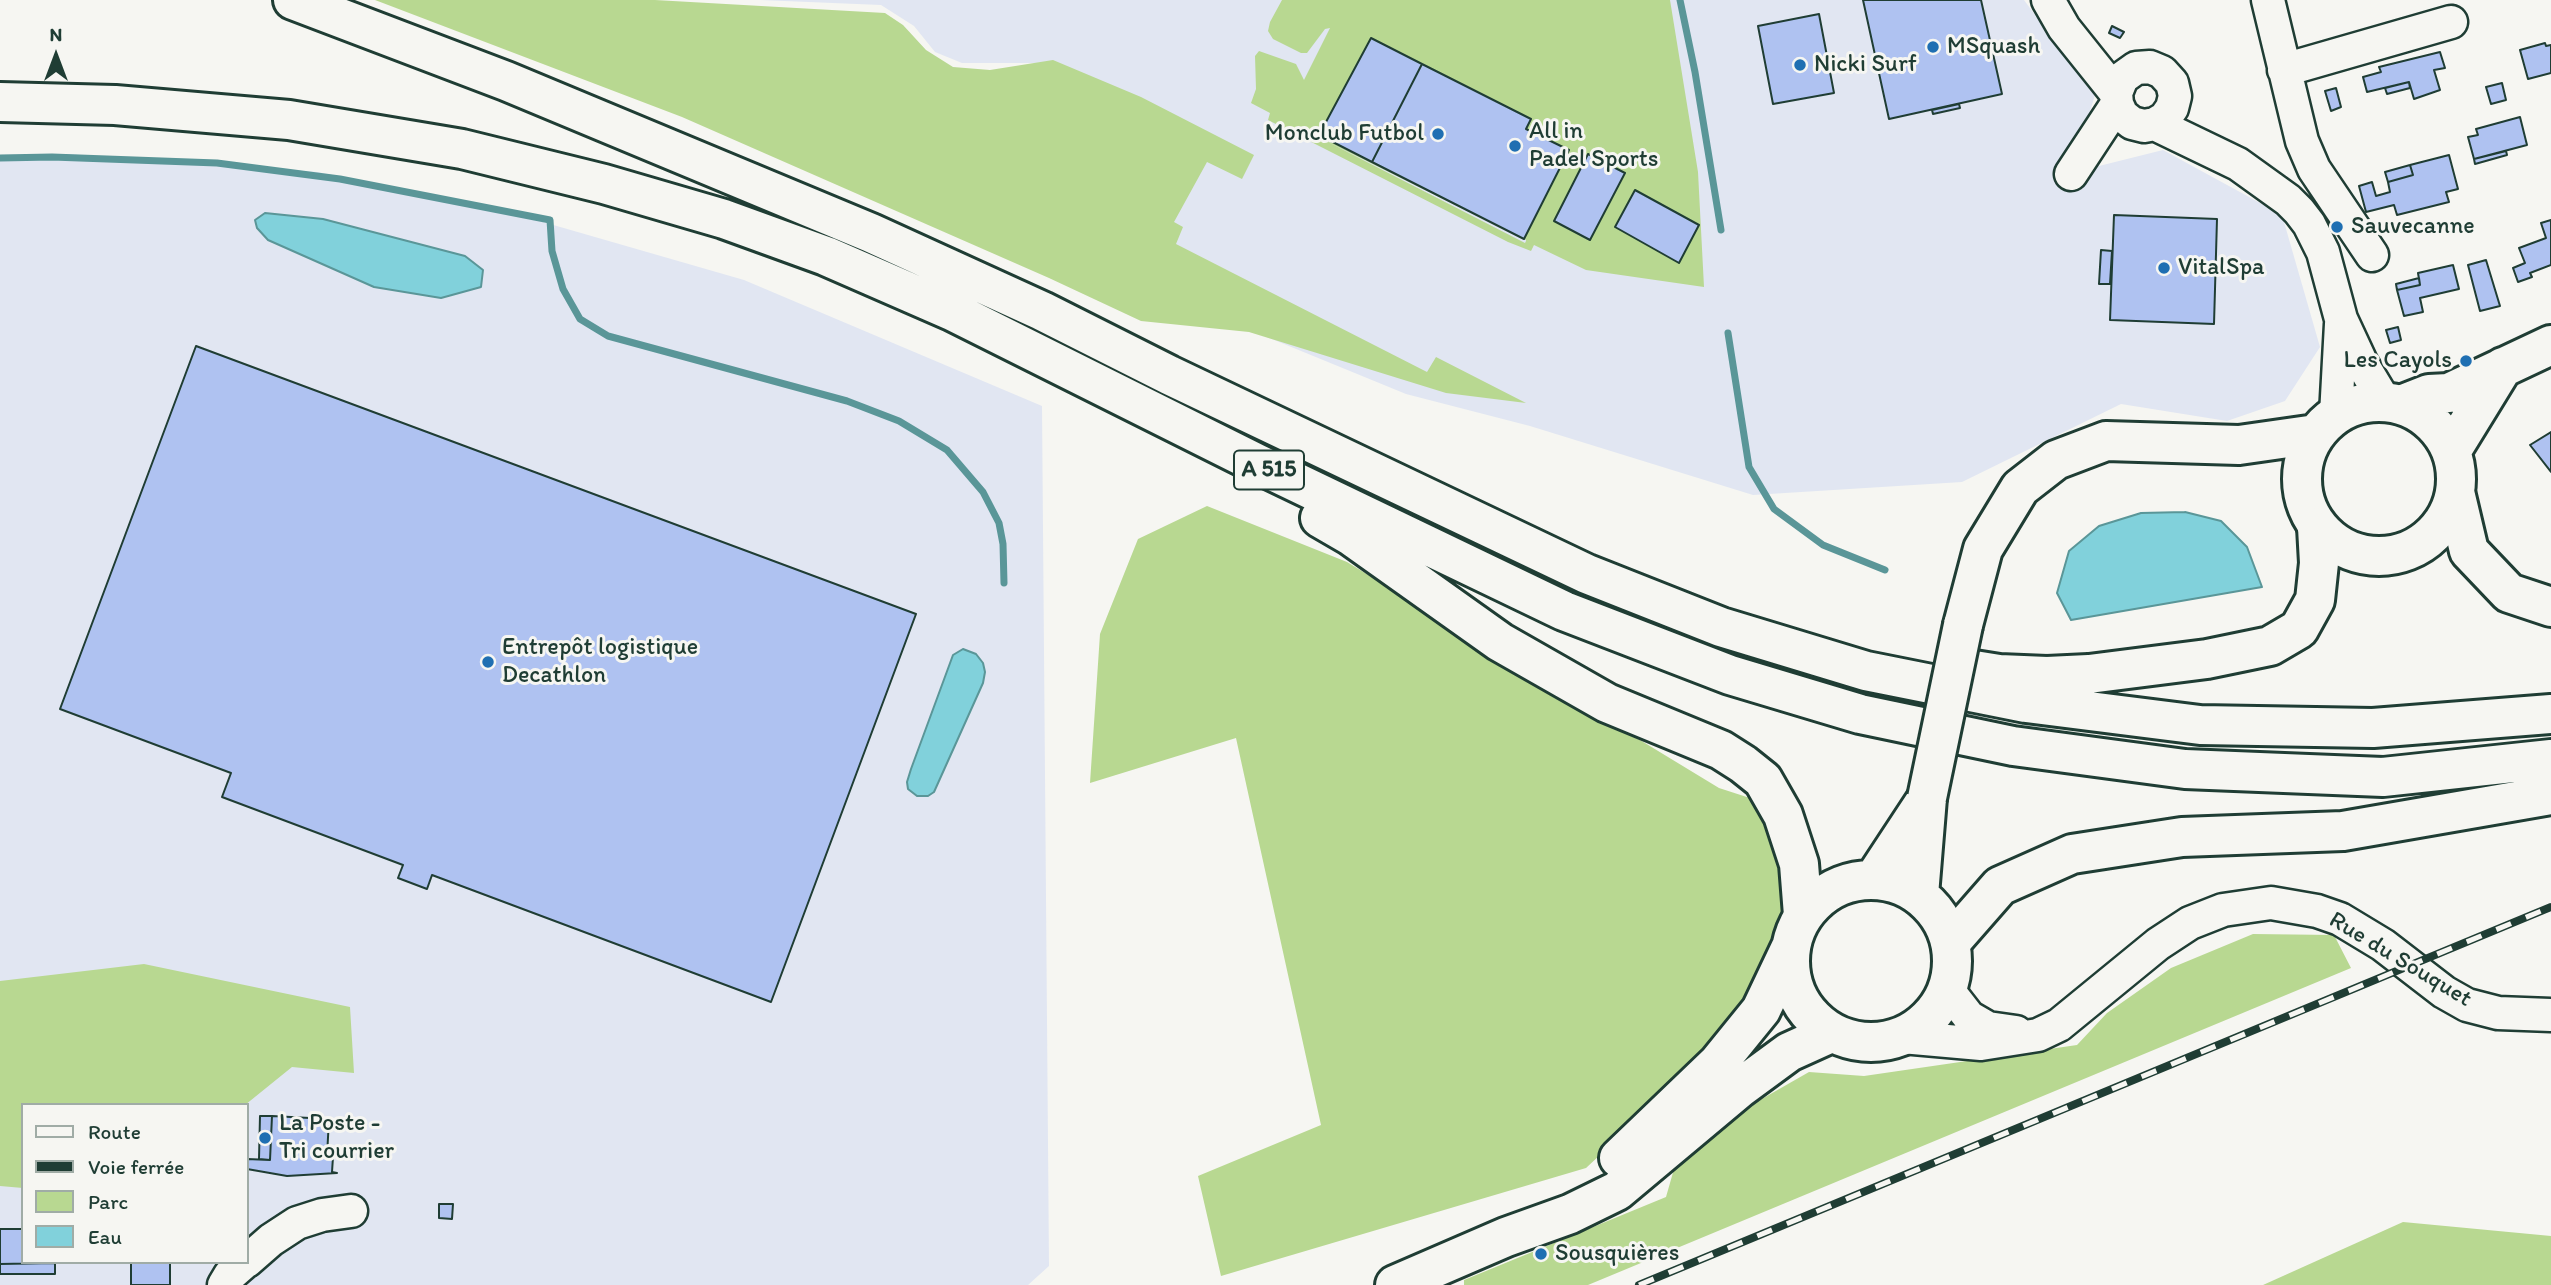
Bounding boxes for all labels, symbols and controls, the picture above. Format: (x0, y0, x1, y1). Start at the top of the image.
north arrow (21, 21, 91, 91)
text: N (50, 23, 62, 46)
place label: MSquash (1947, 33, 2040, 61)
marker: MSquash (1925, 39, 1941, 55)
place label: Nicki Surf (1814, 51, 1917, 79)
marker: Nicki Surf (1792, 57, 1808, 73)
place label: All in Padel Sports (1529, 118, 1659, 174)
place label: Monclub Futbol (1265, 120, 1424, 148)
marker: Monclub Futbol (1430, 126, 1446, 142)
marker: All in Padel Sports (1507, 138, 1523, 154)
place label: Sauvecanne (2351, 213, 2475, 241)
marker: Sauvecanne (2329, 219, 2345, 235)
place label: VitalSpa (2178, 254, 2265, 282)
marker: VitalSpa (2156, 260, 2172, 276)
place label: Les Cayols (2344, 347, 2452, 375)
marker: Les Cayols (2458, 353, 2474, 369)
road number: A 515 (1234, 450, 1304, 490)
place label: Entrepôt logistique Decathlon (502, 634, 698, 690)
marker: Entrepôt logistique Decathlon (480, 654, 496, 670)
street label: Rue du Souquet (2323, 906, 2477, 1014)
legend (21, 1103, 248, 1264)
place label: La Poste - Tri courrier (279, 1110, 394, 1166)
text: Route (88, 1119, 141, 1144)
marker: La Poste - Tri courrier (257, 1130, 273, 1146)
text: Voie ferrée (88, 1154, 184, 1179)
text: Parc (88, 1189, 128, 1214)
text: Eau (88, 1224, 122, 1249)
place label: Sousquières (1555, 1240, 1679, 1268)
marker: Sousquières (1533, 1246, 1549, 1262)

